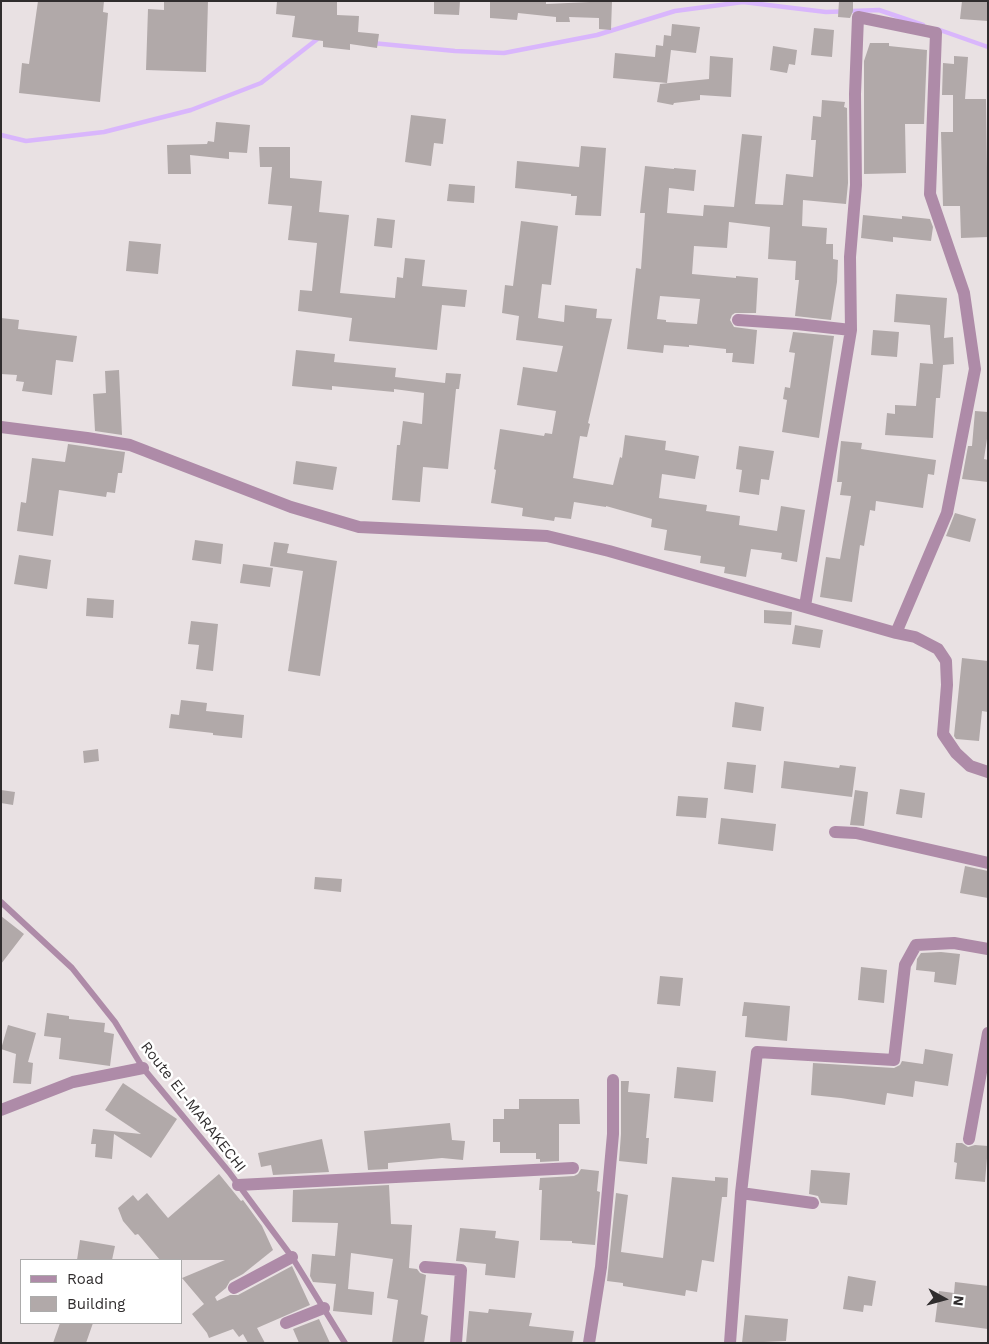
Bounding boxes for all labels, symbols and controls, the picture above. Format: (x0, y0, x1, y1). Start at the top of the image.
street label: Route EL-MARAKECHI (137, 1038, 249, 1176)
legend (20, 1259, 182, 1324)
text: Road (67, 1270, 104, 1288)
north arrow (919, 1274, 969, 1324)
text: Building (67, 1295, 125, 1313)
text: N (950, 1295, 967, 1307)

